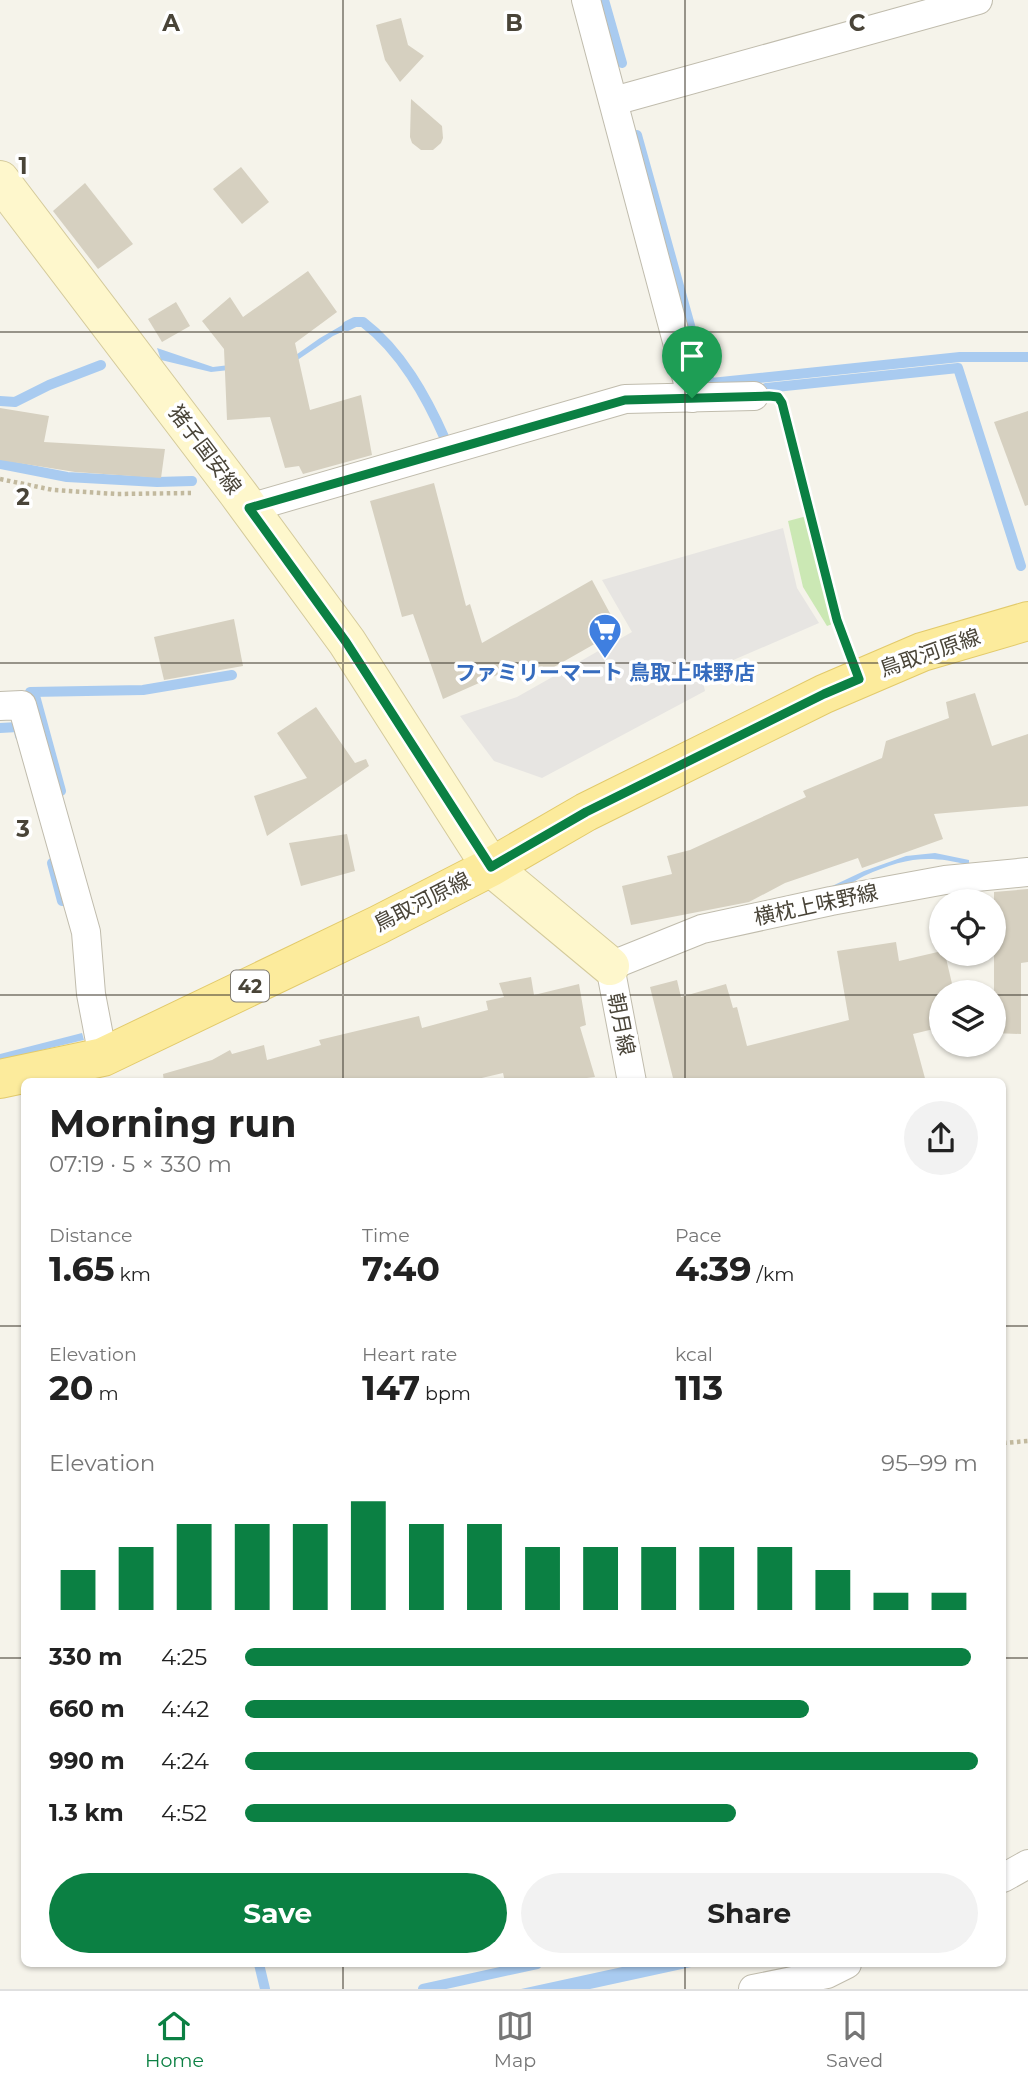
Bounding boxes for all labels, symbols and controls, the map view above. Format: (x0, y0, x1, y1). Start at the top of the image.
text: A (161, 9, 180, 37)
text: B (505, 9, 523, 37)
text: C (849, 9, 866, 37)
text: 1 (18, 152, 28, 180)
pin (662, 326, 722, 398)
icon: arrive (673, 337, 711, 375)
street label: 猪子国安線 (164, 400, 247, 499)
text: 2 (16, 483, 30, 511)
supermarket icon: ファミリーマート 鳥取上味野店 (586, 611, 624, 660)
street label: 鳥取河原線 (876, 624, 984, 681)
place label: ファミリーマート 鳥取上味野店 (455, 660, 755, 685)
text: 3 (15, 815, 30, 843)
street label: 鳥取河原線 (369, 867, 474, 937)
street label: 横枕上味野線 (752, 879, 880, 930)
map controls (929, 889, 1006, 1057)
button: locate (929, 889, 1006, 966)
road number: 42 (231, 970, 269, 1002)
button: layers (929, 980, 1006, 1057)
street label: 朝月線 (603, 991, 640, 1057)
text: Morning run (49, 1100, 297, 1147)
button: share (904, 1101, 978, 1175)
text: 07:19 · 5 × 330 m (49, 1150, 232, 1178)
text: Distance (49, 1224, 132, 1247)
text: Time (362, 1224, 410, 1247)
text: Pace (675, 1224, 722, 1247)
text: 1.65 (49, 1247, 115, 1290)
text: 7:40 (362, 1247, 440, 1290)
text: 4:39 (675, 1247, 752, 1290)
text: km (115, 1263, 151, 1286)
text: /km (752, 1263, 794, 1286)
text: Elevation (49, 1343, 137, 1366)
text: Heart rate (362, 1343, 457, 1366)
text: kcal (675, 1343, 713, 1366)
text: 20 (49, 1366, 93, 1409)
text: 147 (362, 1366, 420, 1409)
text: 113 (675, 1366, 723, 1409)
text: m (93, 1382, 119, 1405)
text: bpm (420, 1382, 471, 1405)
text: Elevation (49, 1449, 155, 1477)
text: 95–99 m (881, 1449, 978, 1477)
text: 330 m (49, 1643, 122, 1671)
text: 4:25 (161, 1643, 207, 1671)
text: 660 m (49, 1695, 125, 1723)
text: 4:42 (161, 1695, 209, 1723)
text: 990 m (49, 1747, 125, 1775)
text: 4:24 (161, 1747, 209, 1775)
text: 1.3 km (49, 1799, 124, 1827)
text: 4:52 (161, 1799, 207, 1827)
button: Save (49, 1873, 507, 1953)
button: Share (521, 1873, 978, 1953)
tab: Home (145, 2007, 204, 2072)
tab: Map (494, 2007, 536, 2072)
tab: Saved (826, 2007, 883, 2072)

